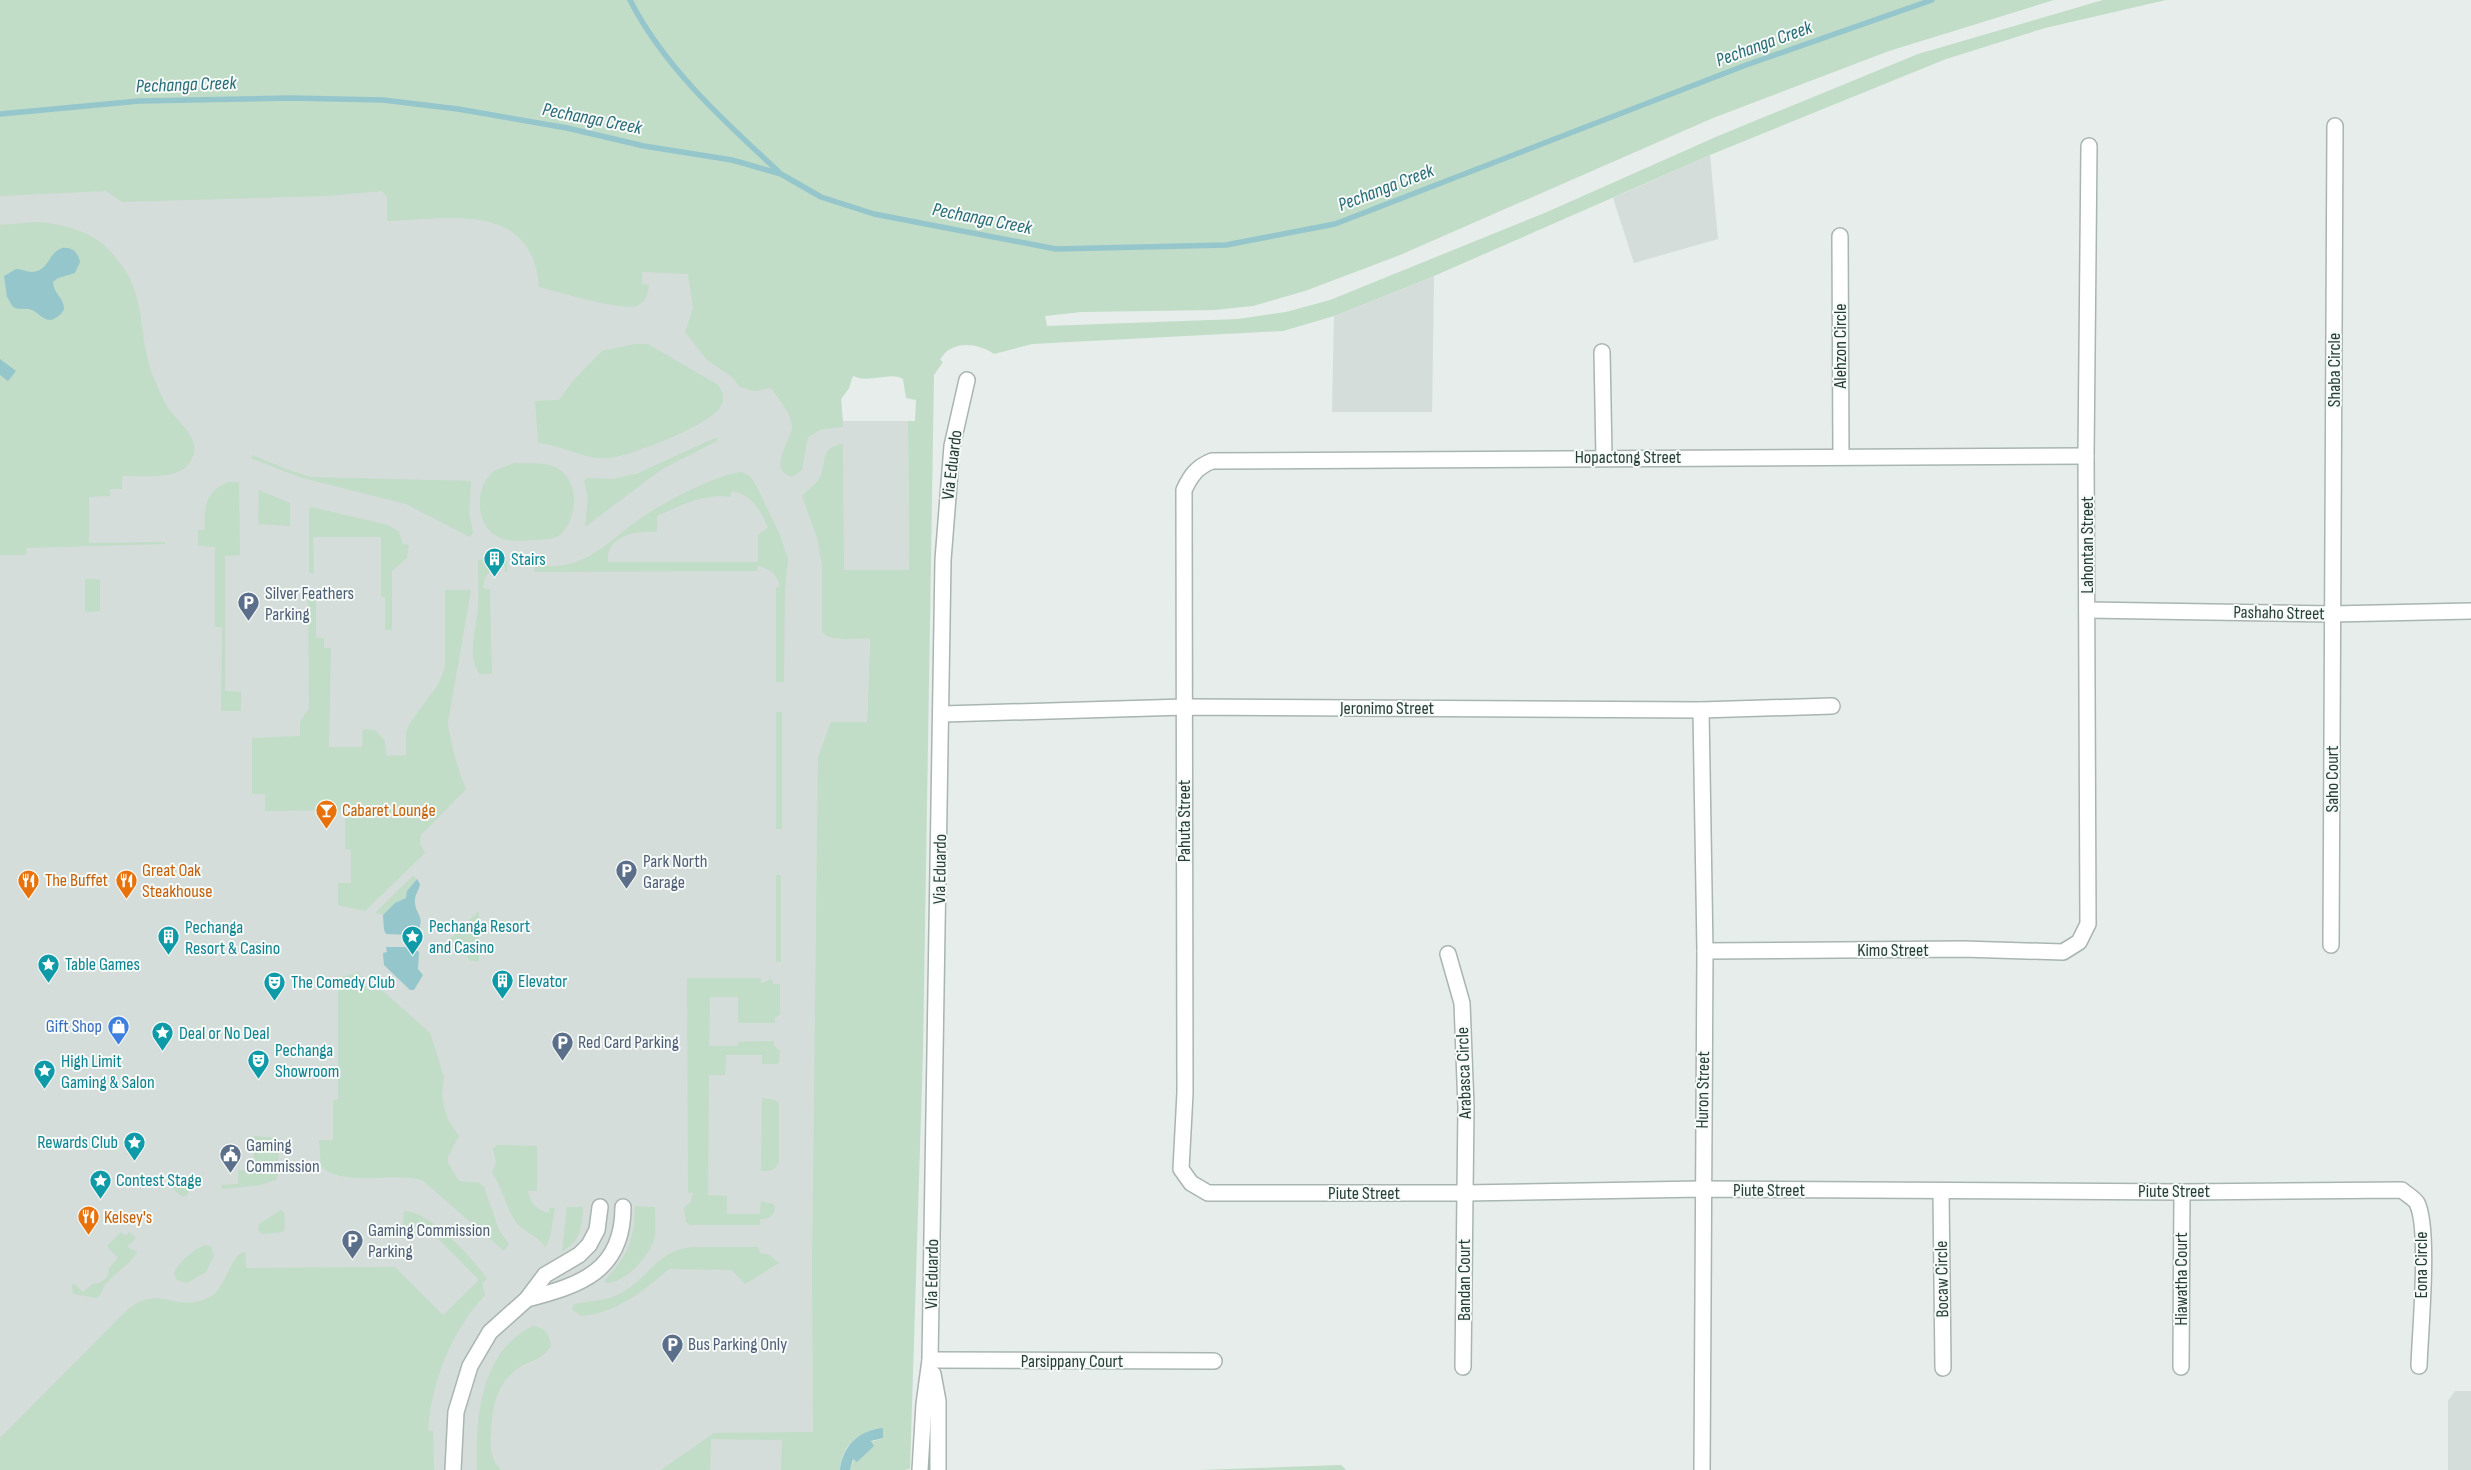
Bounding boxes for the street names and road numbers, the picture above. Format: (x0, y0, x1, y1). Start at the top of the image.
street label: Alehzon Circle (1830, 303, 1851, 390)
street label: Shaba Circle (2324, 333, 2345, 407)
street label: Via Eduardo (937, 429, 967, 501)
street label: Hopactong Street (1575, 447, 1682, 468)
street label: Lahontan Street (2077, 496, 2098, 594)
street label: Pashaho Street (2233, 602, 2325, 624)
street label: Jeronimo Street (1339, 698, 1435, 719)
street label: Saho Court (2322, 745, 2343, 813)
street label: Pahuta Street (1174, 779, 1195, 862)
street label: Via Eduardo (929, 834, 951, 904)
street label: Kimo Street (1857, 940, 1929, 961)
street label: Arabasca Circle (1452, 1027, 1476, 1120)
street label: Huron Street (1692, 1051, 1714, 1129)
street label: Piute Street (1733, 1180, 1805, 1201)
street label: Piute Street (2138, 1181, 2210, 1202)
street label: Piute Street (1328, 1183, 1400, 1204)
street label: Eona Circle (2411, 1231, 2432, 1299)
street label: Hiawatha Court (2171, 1232, 2192, 1326)
street label: Bandan Court (1454, 1238, 1475, 1321)
street label: Via Eduardo (921, 1239, 943, 1309)
street label: Bocaw Circle (1931, 1240, 1953, 1318)
street label: Parsippany Court (1021, 1351, 1124, 1372)

